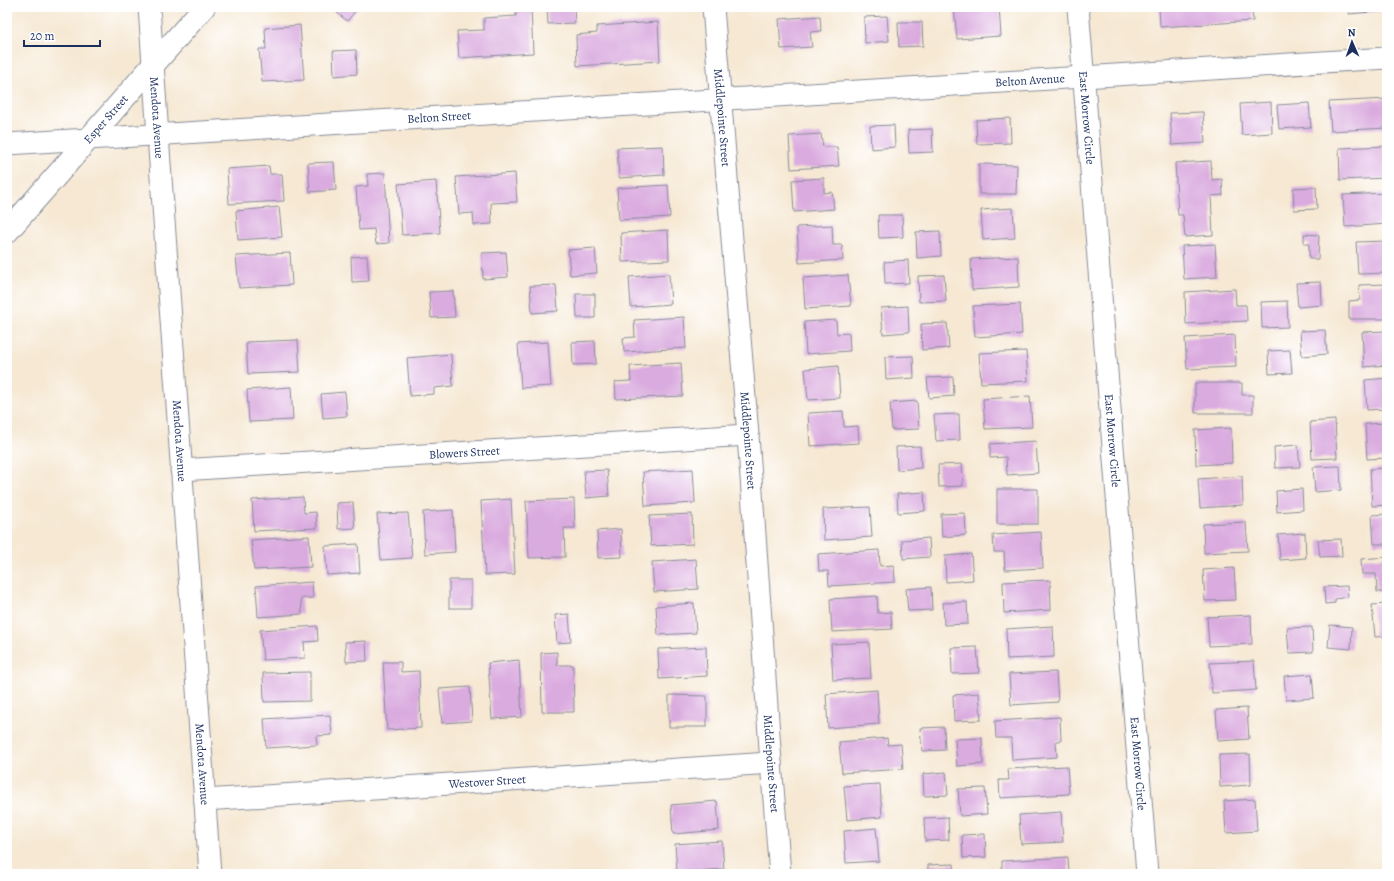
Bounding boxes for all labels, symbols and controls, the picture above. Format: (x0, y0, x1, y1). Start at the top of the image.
scale bar (24, 22, 100, 48)
north arrow (1332, 22, 1372, 62)
text: N (1347, 25, 1356, 40)
text: 20 m (30, 28, 54, 44)
street label: Middlepointe Street (710, 68, 734, 167)
street label: Belton Avenue (995, 70, 1065, 90)
street label: East Morrow Circle (1075, 70, 1099, 165)
street label: Mendota Avenue (146, 76, 168, 159)
street label: Esper Street (80, 91, 132, 147)
street label: Belton Street (407, 107, 472, 127)
street label: Middlepointe Street (736, 391, 760, 490)
street label: East Morrow Circle (1101, 393, 1124, 488)
street label: Mendota Avenue (169, 399, 190, 482)
street label: Blowers Street (429, 442, 500, 463)
street label: Middlepointe Street (760, 714, 783, 813)
street label: East Morrow Circle (1127, 716, 1150, 811)
street label: Mendota Avenue (191, 723, 213, 806)
street label: Westover Street (447, 771, 527, 792)

